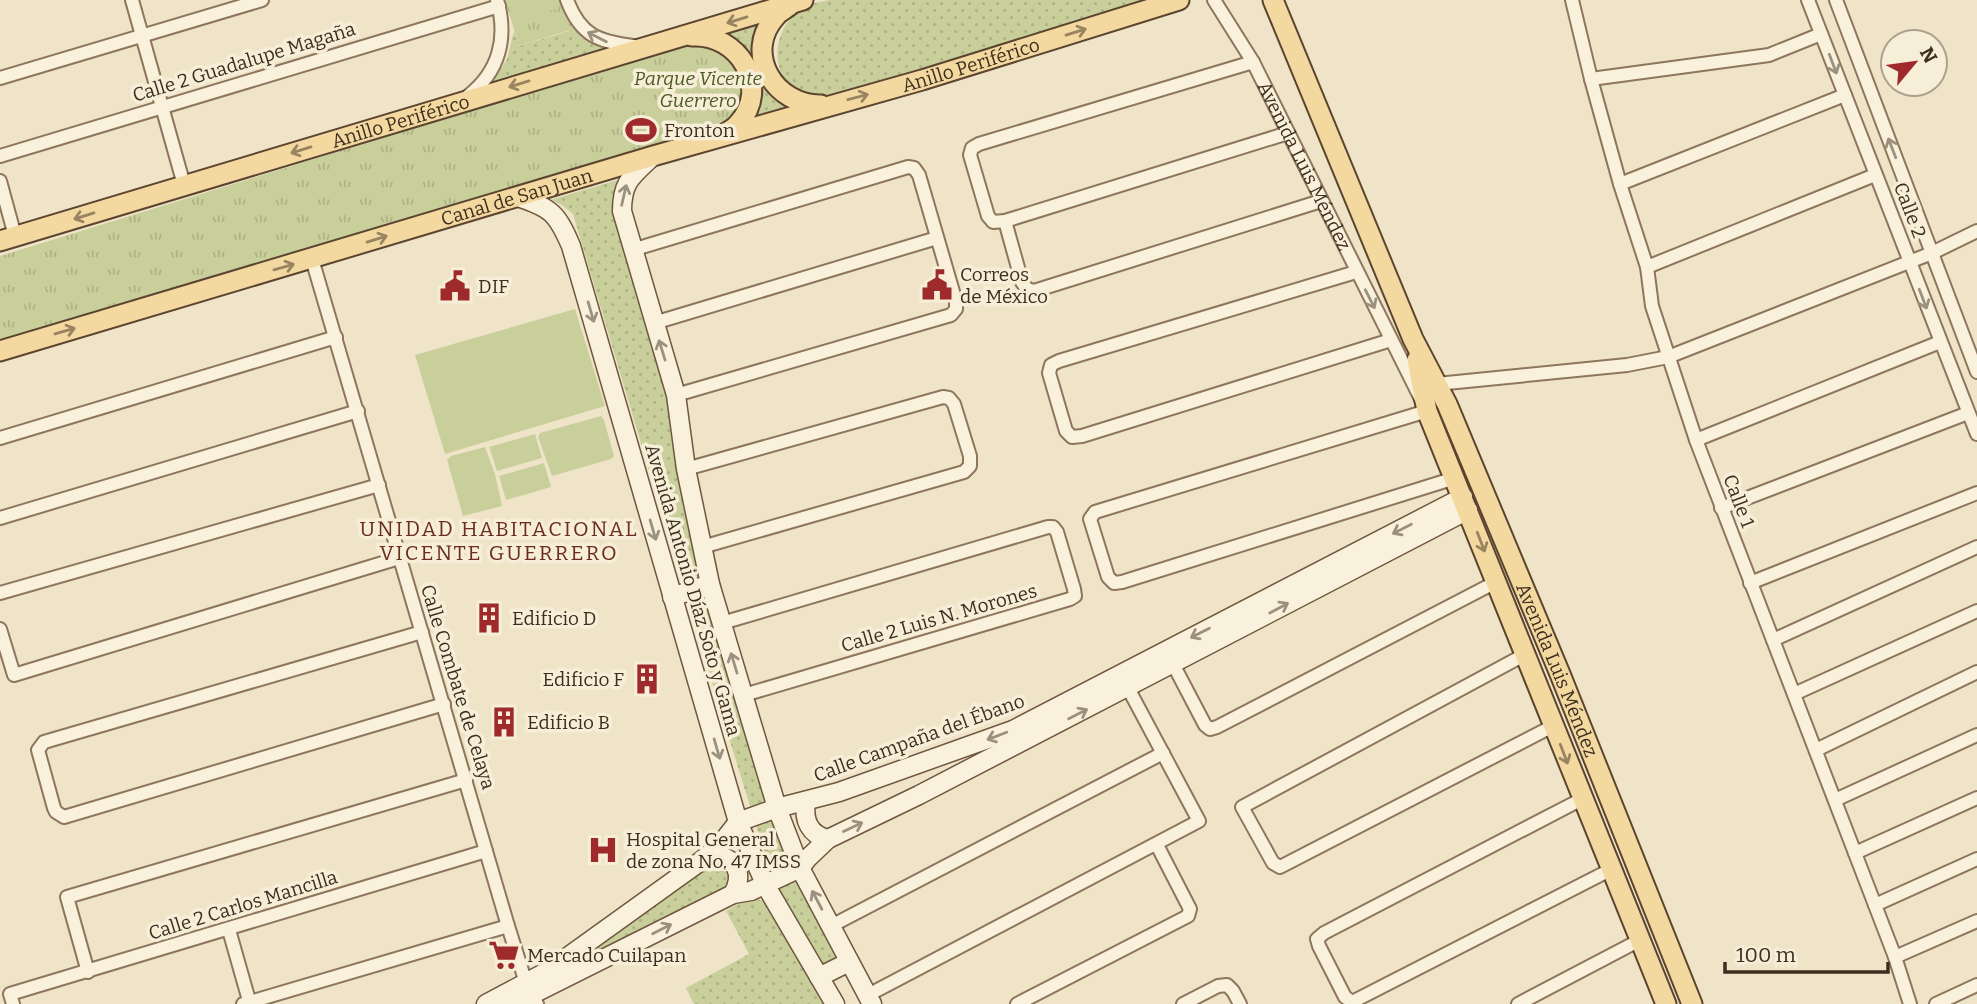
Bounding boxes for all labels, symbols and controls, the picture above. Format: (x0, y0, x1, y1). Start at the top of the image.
one-way arrow (727, 14, 749, 27)
street label: Calle 2 Guadalupe Magaña (130, 17, 359, 107)
one-way arrow (1064, 25, 1086, 37)
north arrow (1879, 28, 1949, 98)
one-way arrow (587, 29, 608, 43)
street label: Anillo Periférico (899, 33, 1042, 97)
text: N (1915, 43, 1942, 67)
one-way arrow (1828, 52, 1840, 74)
park label: Parque Vicente Guerrero (634, 67, 762, 112)
street label: Avenida Luis Méndez (1253, 77, 1356, 254)
one-way arrow (508, 78, 530, 91)
street label: Anillo Periférico (329, 89, 472, 152)
one-way arrow (846, 90, 868, 103)
sports icon: Fronton (624, 113, 658, 147)
place label: Fronton (664, 119, 735, 142)
one-way arrow (1885, 138, 1898, 159)
one-way arrow (291, 144, 313, 157)
street label: Canal de San Juan (438, 163, 595, 230)
street label: Calle 2 (1889, 179, 1931, 241)
one-way arrow (618, 184, 632, 207)
one-way arrow (73, 210, 95, 223)
one-way arrow (366, 232, 388, 245)
one-way arrow (273, 260, 295, 273)
place label: Correos de México (960, 263, 1048, 308)
public building icon: Correos de México (920, 268, 954, 302)
public building icon: DIF (438, 269, 472, 303)
place label: DIF (478, 275, 509, 298)
one-way arrow (1364, 288, 1378, 309)
one-way arrow (1918, 288, 1931, 309)
one-way arrow (585, 300, 598, 322)
one-way arrow (54, 324, 76, 337)
one-way arrow (654, 339, 667, 361)
street label: Avenida Antonio Díaz Soto y Gama (640, 441, 746, 739)
street label: Calle 1 (1718, 471, 1760, 531)
district label: UNIDAD HABITACIONAL VICENTE GUERRERO (359, 516, 639, 566)
one-way arrow (648, 519, 661, 541)
one-way arrow (1392, 522, 1413, 536)
one-way arrow (1475, 531, 1488, 553)
street label: Calle 2 Luis N. Morones (838, 579, 1040, 657)
street label: Avenida Luis Méndez (1512, 579, 1603, 760)
street label: Calle Combate de Celaya (416, 582, 500, 793)
building icon: Edificio D (472, 601, 506, 635)
one-way arrow (1269, 601, 1289, 615)
place label: Edificio D (512, 607, 596, 630)
one-way arrow (1190, 627, 1211, 641)
one-way arrow (727, 653, 740, 675)
building icon: Edificio F (630, 662, 664, 696)
place label: Edificio F (542, 668, 624, 691)
street label: Calle Campaña del Ébano (810, 689, 1028, 787)
building icon: Edificio B (487, 705, 521, 739)
one-way arrow (1067, 706, 1088, 720)
place label: Edificio B (527, 711, 610, 734)
one-way arrow (987, 731, 1009, 743)
one-way arrow (711, 737, 724, 760)
one-way arrow (1559, 743, 1572, 764)
one-way arrow (842, 820, 863, 833)
place label: Hospital General de zona No. 47 IMSS (626, 828, 801, 873)
hospital icon: Hospital General de zona No. 47 IMSS (586, 833, 620, 867)
street label: Calle 2 Carlos Mancilla (146, 865, 341, 945)
one-way arrow (810, 891, 824, 911)
one-way arrow (651, 922, 672, 936)
scale bar (1725, 930, 1888, 974)
supermarket icon: Mercado Cuilapan (487, 938, 521, 972)
text: 100 m (1736, 942, 1796, 968)
place label: Mercado Cuilapan (527, 944, 686, 967)

